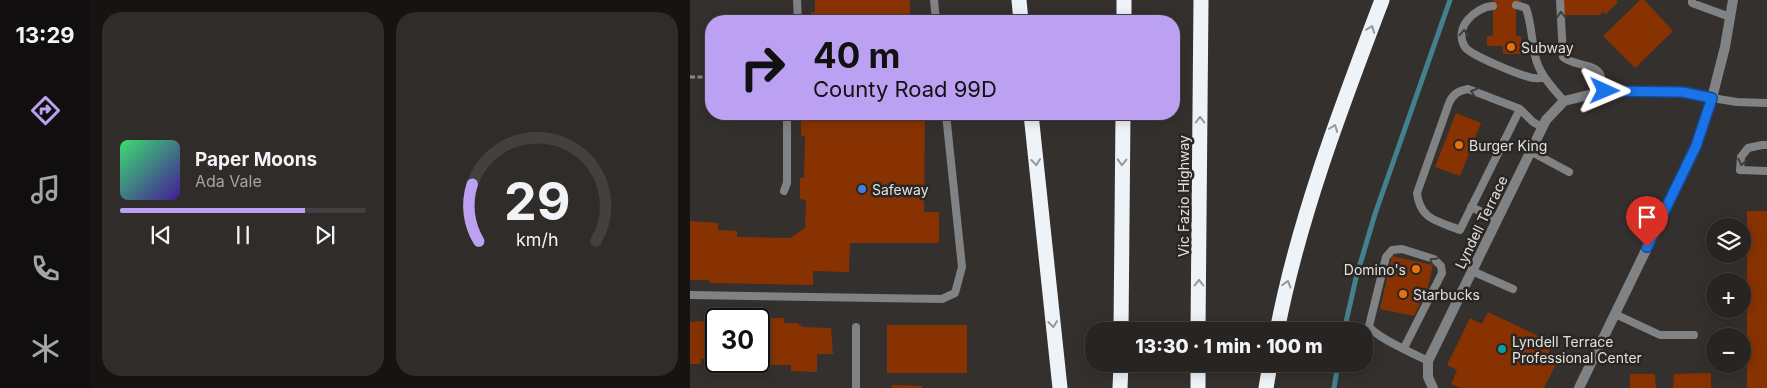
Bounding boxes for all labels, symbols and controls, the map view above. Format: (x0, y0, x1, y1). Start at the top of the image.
one-way arrow (1555, 11, 1566, 19)
text: 13:29 (15, 22, 75, 48)
one-way arrow (1365, 25, 1375, 34)
one-way arrow (1458, 29, 1469, 37)
text: 40 m (813, 34, 901, 76)
icon: right (730, 35, 795, 100)
place label: Subway (1521, 39, 1574, 56)
marker: Subway (1505, 41, 1517, 53)
position arrow (1578, 64, 1630, 116)
text: County Road 99D (813, 76, 997, 102)
one-way arrow (1471, 87, 1479, 97)
icon: directions (28, 93, 63, 128)
one-way arrow (1195, 116, 1205, 124)
one-way arrow (1327, 124, 1338, 133)
street label: Vic Fazio Highway (1175, 135, 1192, 257)
place label: Burger King (1469, 137, 1547, 154)
marker: Burger King (1453, 139, 1465, 151)
text: Paper Moons (195, 148, 317, 171)
one-way arrow (1737, 158, 1748, 166)
one-way arrow (1030, 159, 1041, 167)
one-way arrow (1117, 159, 1128, 167)
text: 29 (504, 170, 570, 233)
text: Ada Vale (195, 171, 262, 191)
icon: music (28, 172, 63, 207)
street label: Lyndell Terrace (1451, 173, 1511, 271)
place label: Safeway (872, 181, 929, 198)
marker: Safeway (856, 183, 868, 195)
pin (1626, 196, 1668, 247)
icon: arrive (1633, 203, 1661, 231)
map controls (1706, 218, 1751, 373)
button: layers (1706, 218, 1751, 263)
icon: previous (147, 221, 175, 249)
icon: pause (229, 221, 257, 249)
icon: next (311, 221, 339, 249)
text: km/h (516, 229, 558, 250)
icon: phone (28, 251, 63, 286)
one-way arrow (1429, 257, 1438, 267)
place label: Domino's (1344, 261, 1406, 278)
marker: Domino's (1410, 263, 1422, 275)
button: + (1706, 273, 1751, 318)
one-way arrow (1194, 278, 1204, 286)
one-way arrow (1281, 280, 1291, 288)
place label: Starbucks (1413, 286, 1480, 303)
marker: Starbucks (1397, 288, 1409, 300)
speed limit sign: 30 (705, 308, 770, 373)
one-way arrow (1048, 320, 1059, 328)
button: − (1706, 328, 1751, 373)
icon: climate (28, 331, 63, 366)
place label: Lyndell Terrace Professional Center (1512, 333, 1642, 366)
text: 13:30 · 1 min · 100 m (1135, 335, 1323, 358)
marker: Lyndell Terrace Professional Center (1496, 343, 1508, 355)

